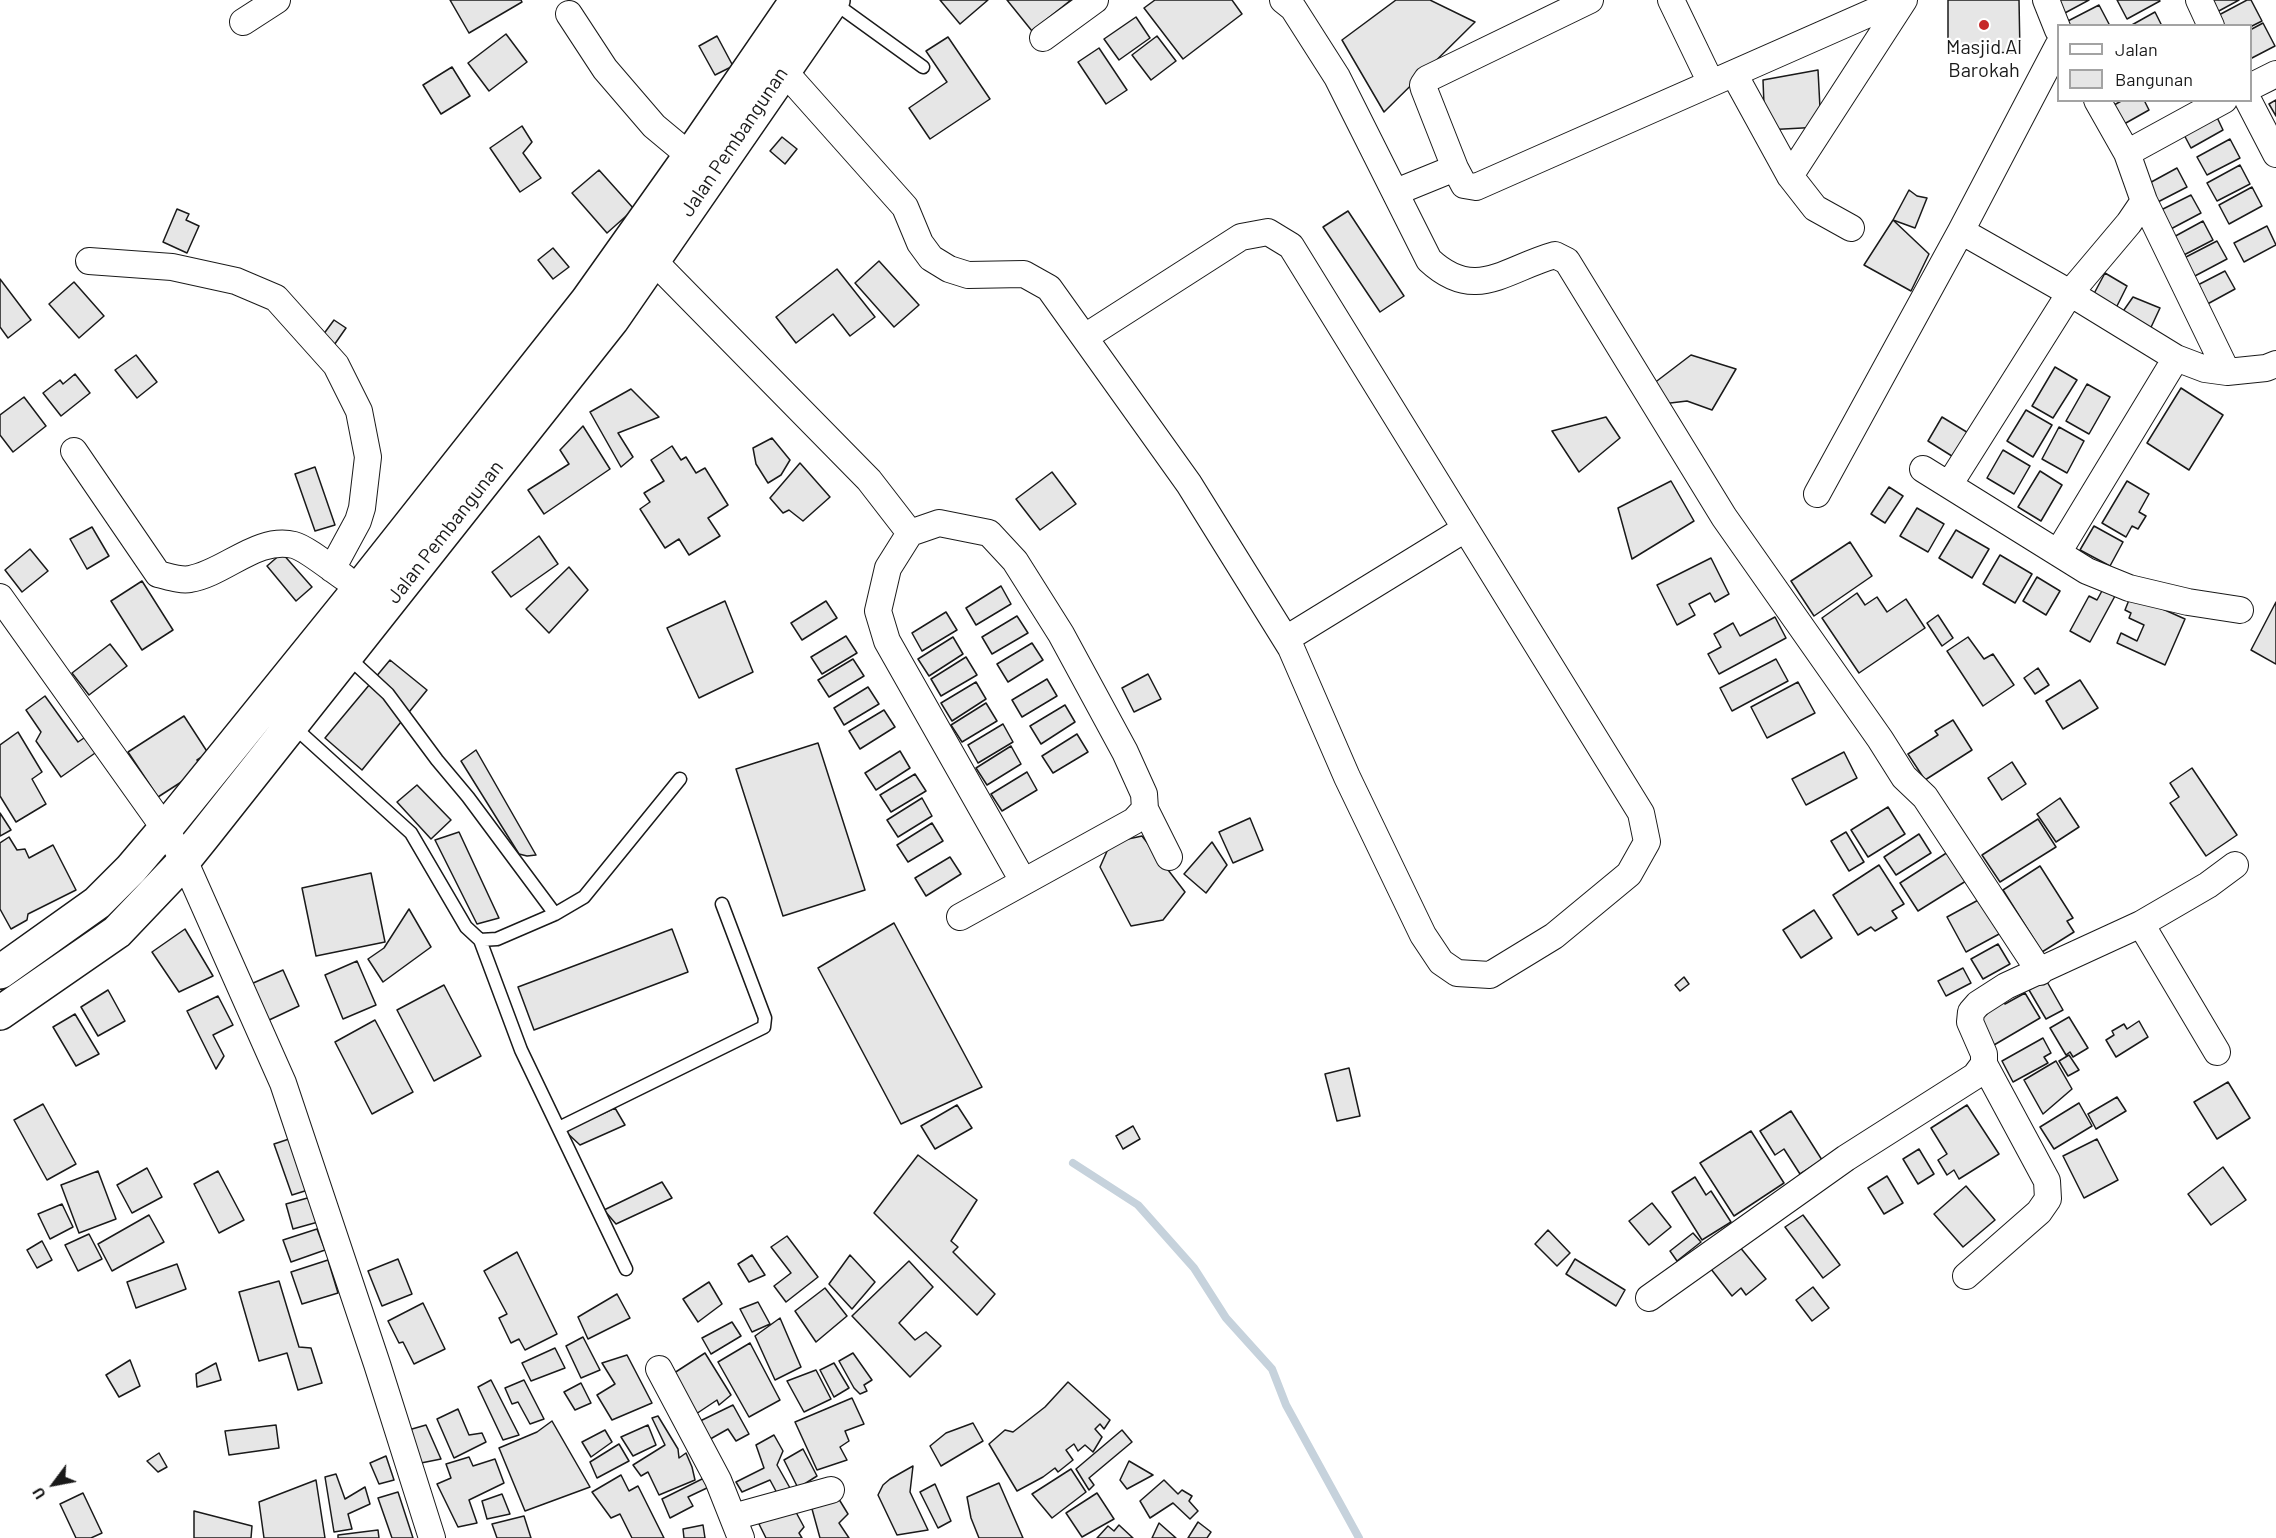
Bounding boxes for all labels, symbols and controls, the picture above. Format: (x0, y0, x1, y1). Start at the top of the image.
marker: Masjid Al Barokah (1977, 18, 1991, 32)
legend (2057, 24, 2252, 102)
place label: Masjid Al Barokah (1946, 35, 2022, 82)
text: Jalan (2115, 38, 2158, 60)
street label: Jalan Pembangunan (675, 63, 793, 221)
text: Bangunan (2115, 68, 2193, 90)
street label: Jalan Pembangunan (382, 456, 508, 608)
north arrow (24, 1454, 84, 1514)
text: U (28, 1485, 49, 1503)

